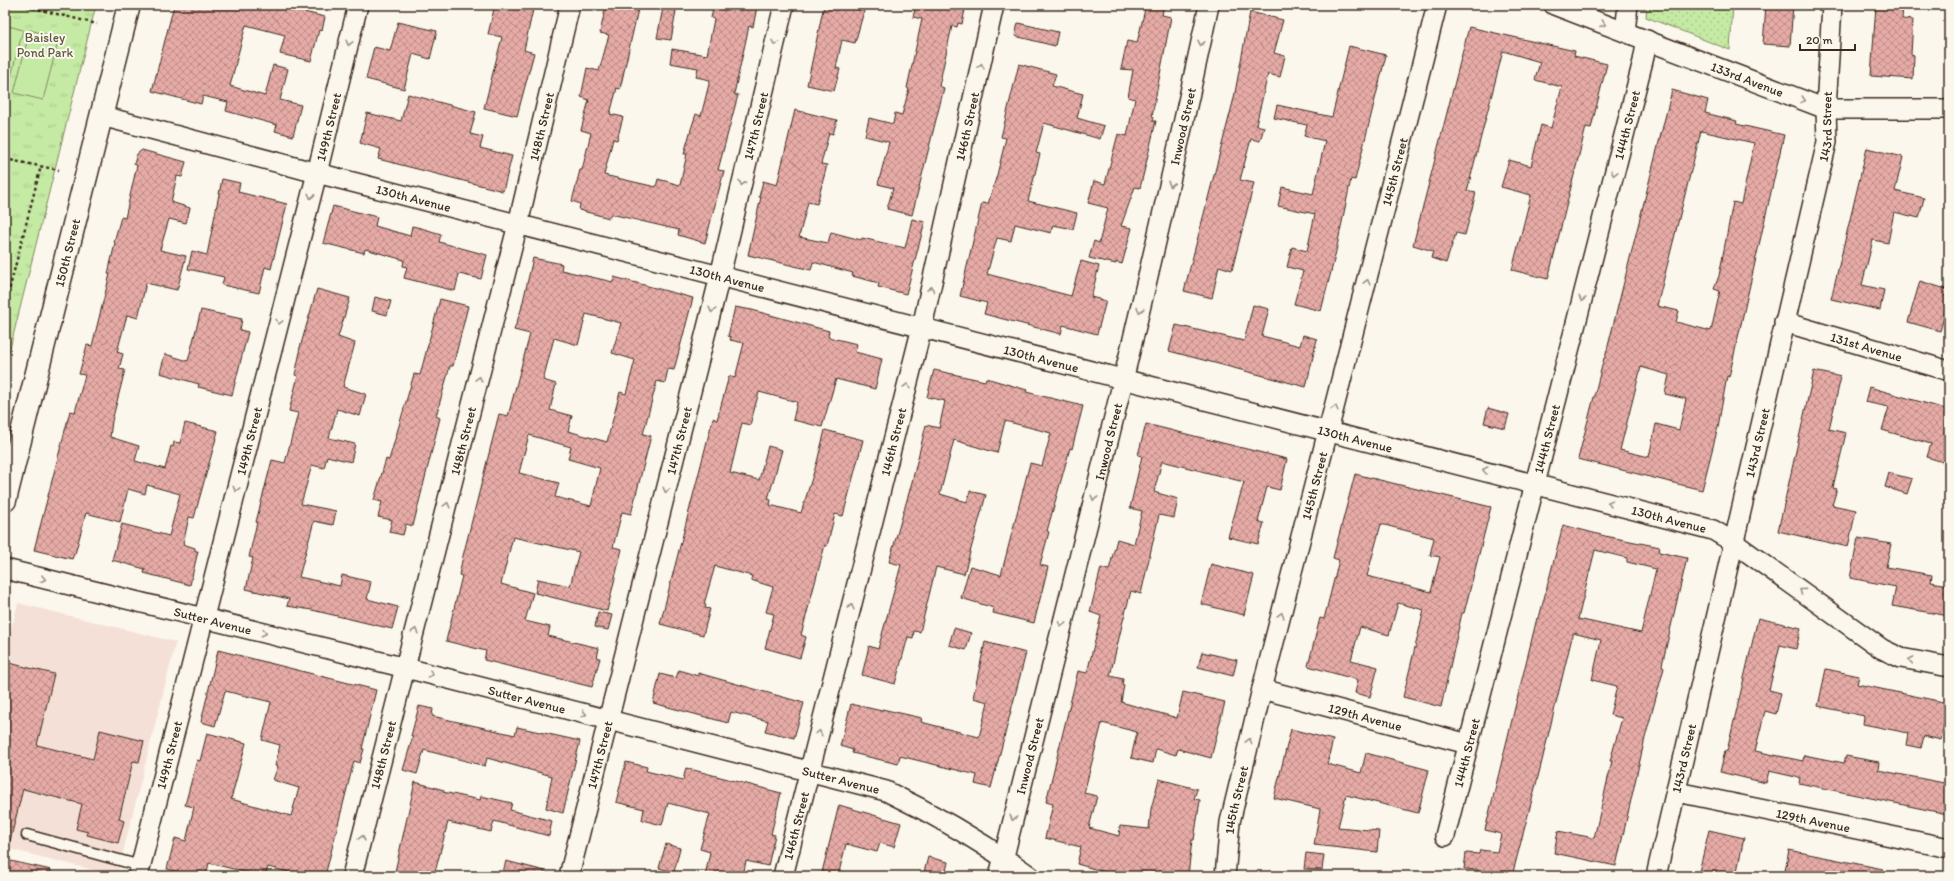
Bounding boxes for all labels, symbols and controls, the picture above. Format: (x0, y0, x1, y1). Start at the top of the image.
one-way arrow (1600, 19, 1607, 27)
scale bar (1800, 26, 1855, 52)
park label: Baisley Pond Park (17, 30, 74, 60)
text: 20 m (1806, 33, 1833, 47)
one-way arrow (345, 40, 353, 46)
one-way arrow (771, 40, 779, 46)
one-way arrow (1197, 40, 1205, 46)
street label: 133rd Avenue (1709, 59, 1786, 100)
one-way arrow (976, 63, 984, 69)
street label: Inwood Street (1167, 86, 1199, 166)
street label: 144th Street (1611, 89, 1643, 161)
street label: 147th Street (741, 90, 771, 161)
street label: 149th Street (313, 91, 344, 163)
street label: 148th Street (526, 91, 557, 162)
street label: 146th Street (952, 91, 982, 162)
street label: 143rd Street (1816, 91, 1835, 163)
one-way arrow (1800, 95, 1807, 103)
street label: 145th Street (1379, 136, 1411, 207)
one-way arrow (1611, 170, 1619, 177)
one-way arrow (738, 179, 747, 186)
street label: 130th Avenue (374, 181, 452, 215)
one-way arrow (1167, 181, 1175, 187)
one-way arrow (308, 193, 316, 200)
street label: 150th Street (52, 217, 83, 289)
street label: 130th Avenue (688, 262, 766, 295)
one-way arrow (1362, 279, 1370, 286)
one-way arrow (926, 286, 934, 292)
one-way arrow (1578, 296, 1587, 303)
one-way arrow (708, 306, 716, 313)
one-way arrow (1137, 307, 1145, 314)
one-way arrow (275, 319, 284, 326)
street label: 131st Avenue (1829, 329, 1904, 365)
street label: 130th Avenue (1002, 342, 1080, 376)
one-way arrow (474, 376, 483, 383)
one-way arrow (902, 383, 911, 390)
street label: Inwood Street (1092, 401, 1125, 482)
street label: 144th Street (1531, 403, 1563, 475)
street label: 149th Street (233, 405, 265, 477)
street label: 148th Street (447, 405, 479, 477)
street label: 147th Street (663, 405, 695, 476)
one-way arrow (1330, 405, 1338, 412)
street label: 146th Street (878, 406, 909, 478)
street label: 143rd Street (1742, 406, 1773, 479)
street label: 130th Avenue (1316, 422, 1394, 456)
street label: 145th Street (1299, 450, 1330, 521)
one-way arrow (1481, 467, 1488, 475)
one-way arrow (233, 486, 241, 492)
one-way arrow (662, 486, 671, 493)
one-way arrow (1090, 494, 1099, 501)
one-way arrow (1607, 499, 1614, 508)
one-way arrow (442, 502, 451, 509)
street label: 130th Avenue (1630, 502, 1708, 536)
one-way arrow (40, 574, 46, 582)
one-way arrow (1799, 589, 1806, 596)
street label: Sutter Avenue (172, 604, 253, 638)
one-way arrow (846, 604, 855, 611)
one-way arrow (1276, 612, 1285, 619)
one-way arrow (1058, 620, 1067, 627)
one-way arrow (261, 628, 268, 636)
one-way arrow (410, 628, 419, 635)
one-way arrow (1908, 656, 1914, 665)
one-way arrow (428, 670, 434, 678)
street label: Sutter Avenue (487, 682, 567, 717)
street label: 129th Avenue (1327, 700, 1404, 734)
one-way arrow (581, 709, 587, 717)
street label: Inwood Street (1013, 716, 1047, 796)
street label: 144th Street (1451, 717, 1483, 789)
street label: 149th Street (153, 719, 185, 791)
street label: 148th Street (367, 719, 399, 791)
street label: 147th Street (584, 719, 616, 790)
street label: 143rd Street (1669, 722, 1699, 794)
one-way arrow (814, 730, 823, 737)
one-way arrow (1244, 738, 1253, 745)
street label: Sutter Avenue (800, 763, 881, 797)
street label: 145th Street (1222, 764, 1251, 835)
street label: 146th Street (780, 790, 812, 861)
street label: 129th Avenue (1775, 806, 1852, 835)
one-way arrow (1009, 814, 1018, 821)
one-way arrow (357, 835, 365, 841)

